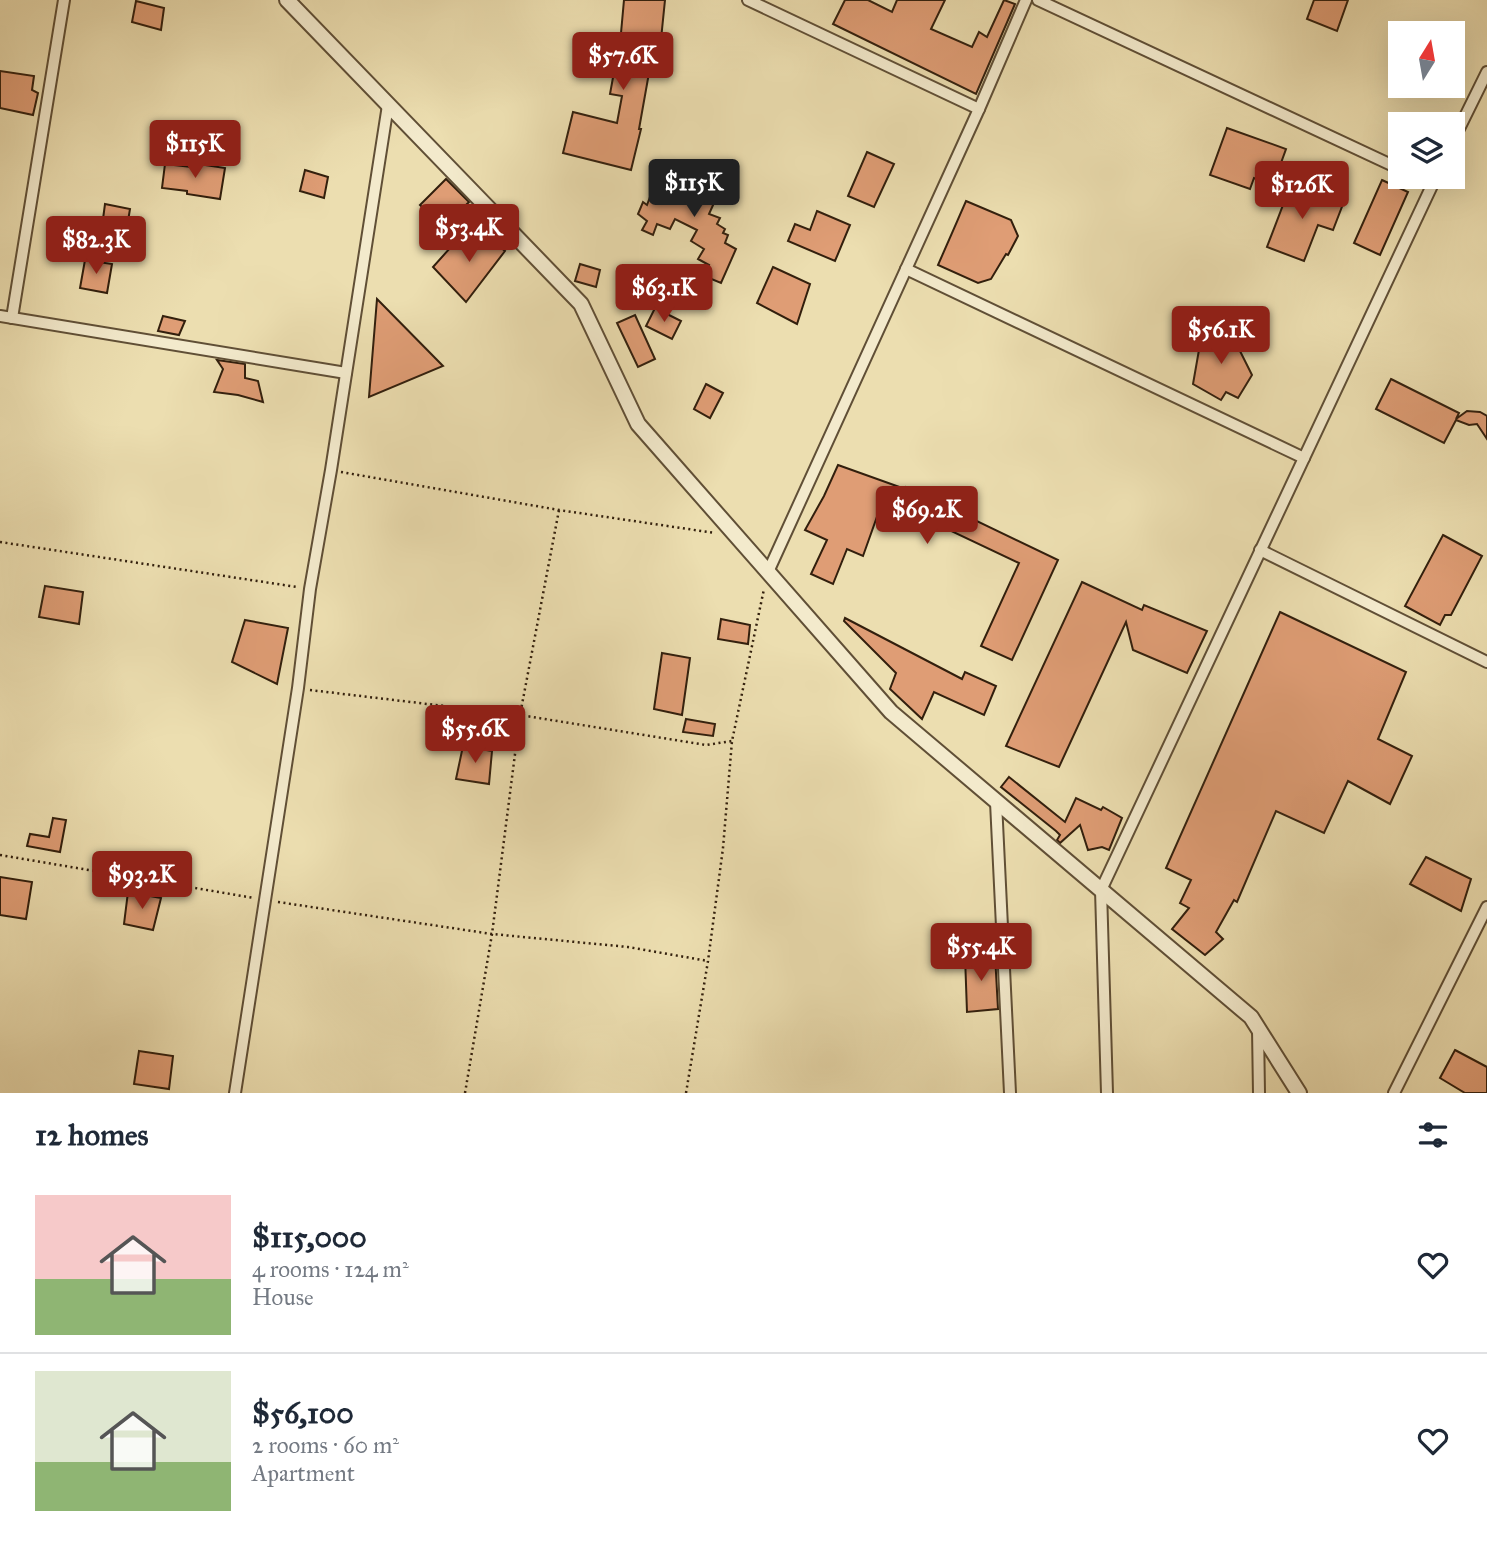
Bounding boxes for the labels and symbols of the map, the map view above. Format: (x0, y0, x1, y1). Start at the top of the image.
north arrow (1388, 21, 1465, 98)
pin: $57.6K (566, 32, 680, 92)
pin: $115K (146, 120, 244, 180)
pin: $115K (645, 160, 743, 219)
pin: $126K (1253, 162, 1351, 221)
pin: $53.4K (412, 204, 526, 264)
pin: $82.3K (39, 216, 153, 276)
pin: $63.1K (607, 264, 721, 324)
pin: $56.1K (1164, 306, 1278, 366)
pin: $69.2K (870, 486, 984, 546)
pin: $55.6K (418, 706, 532, 765)
pin: $93.2K (85, 852, 199, 911)
pin: $55.4K (924, 923, 1038, 983)

